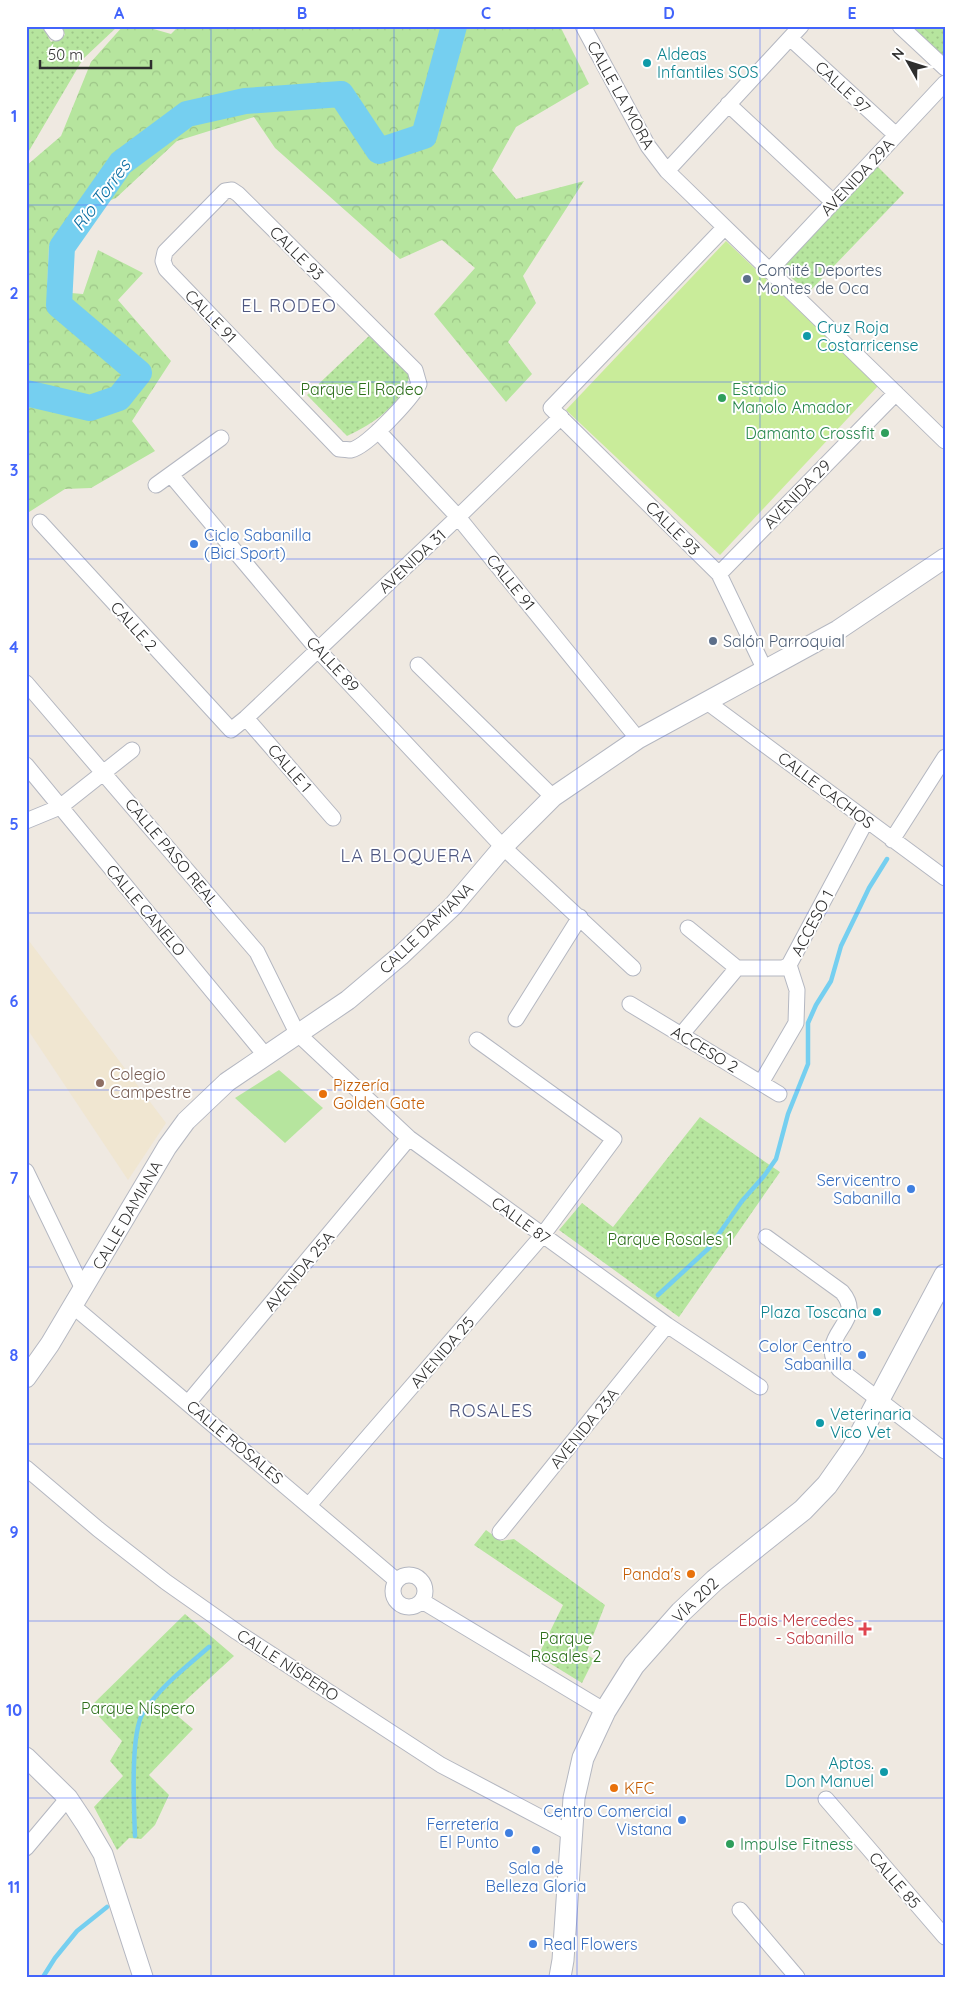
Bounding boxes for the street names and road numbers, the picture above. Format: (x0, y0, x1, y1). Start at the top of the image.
street label: CALLE LA MORA (583, 37, 659, 153)
street label: CALLE 97 (811, 57, 875, 117)
street label: AVENIDA 29A (816, 134, 898, 220)
street label: CALLE 93 (266, 222, 328, 284)
street label: CALLE 91 (181, 285, 241, 347)
street label: AVENIDA 29 (759, 455, 835, 533)
street label: CALLE 93 (642, 497, 704, 559)
street label: AVENIDA 31 (374, 525, 450, 597)
street label: CALLE 91 (482, 550, 540, 614)
street label: CALLE 2 (106, 597, 162, 655)
street label: CALLE 89 (302, 632, 364, 696)
street label: CALLE 1 (264, 740, 316, 796)
street label: CALLE CACHOS (774, 747, 878, 833)
street label: CALLE PASO REAL (121, 794, 223, 910)
street label: CALLE CANELO (102, 860, 190, 960)
street label: CALLE DAMIANA (375, 878, 477, 978)
street label: ACCESO 1 (786, 887, 838, 959)
street label: ACCESO 2 (668, 1021, 742, 1077)
street label: CALLE DAMIANA (88, 1157, 166, 1273)
street label: CALLE 87 (488, 1192, 554, 1248)
street label: AVENIDA 25A (260, 1227, 338, 1315)
street label: AVENIDA 25 (406, 1312, 478, 1392)
street label: AVENIDA 23A (545, 1384, 623, 1472)
street label: CALLE ROSALES (183, 1396, 287, 1488)
street label: VÍA 202 (668, 1573, 722, 1627)
street label: CALLE NÍSPERO (233, 1625, 343, 1705)
street label: CALLE 85 (865, 1848, 925, 1912)

